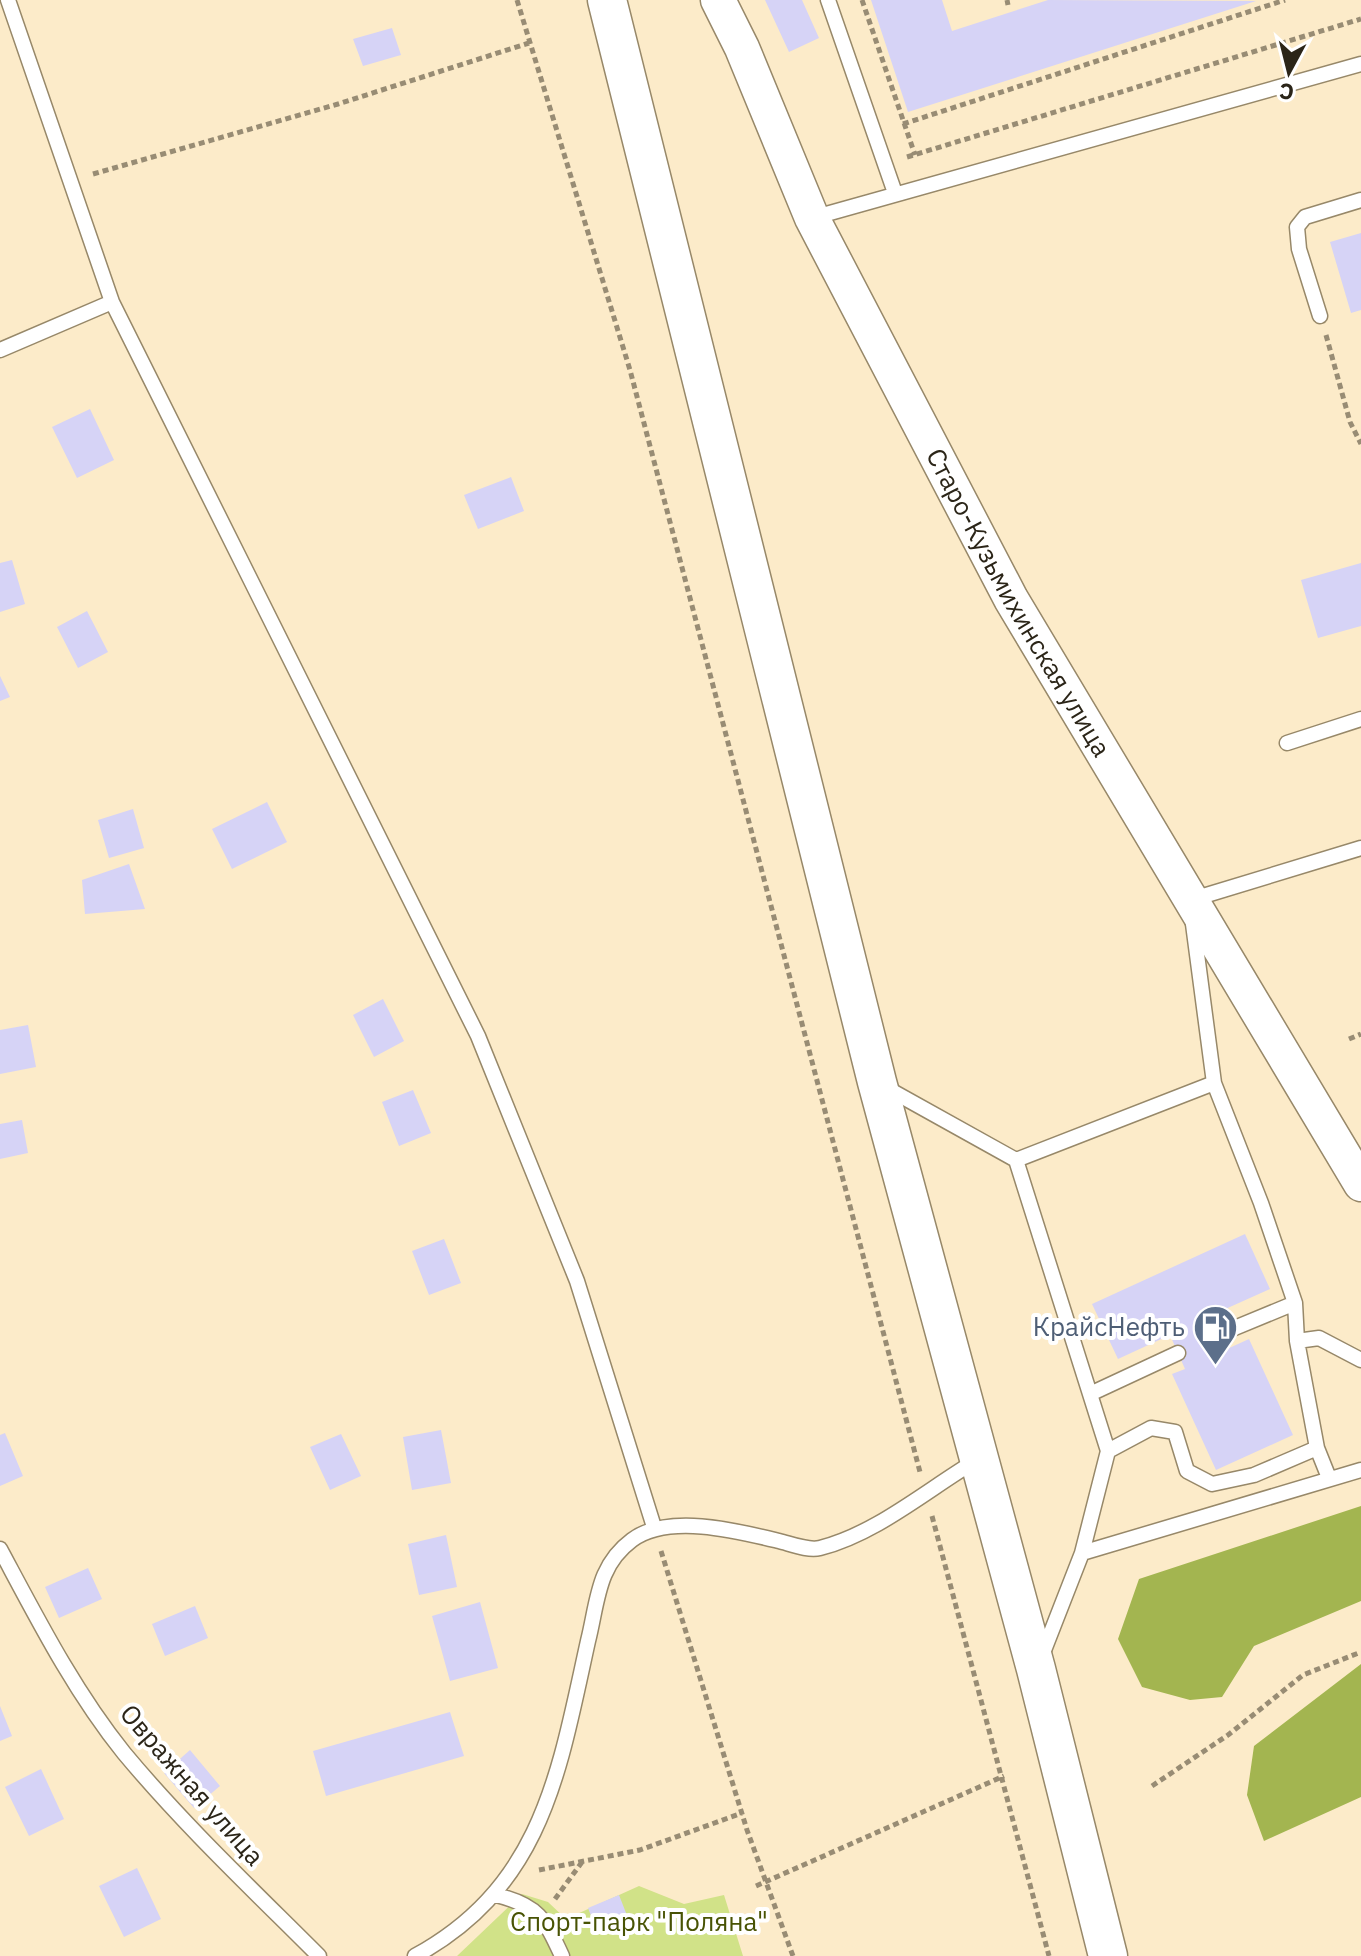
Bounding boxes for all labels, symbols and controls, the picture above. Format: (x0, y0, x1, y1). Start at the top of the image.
north arrow (1249, 32, 1329, 112)
text: С (1278, 77, 1295, 108)
street label: Старо-Кузьмихинская улица (919, 442, 1119, 763)
fuel station icon: КрайсНефть (1192, 1303, 1240, 1366)
place label: КрайсНефть (1033, 1309, 1185, 1343)
street label: Овражная улица (113, 1697, 272, 1872)
park label: Спорт-парк "Поляна" (510, 1904, 768, 1938)

